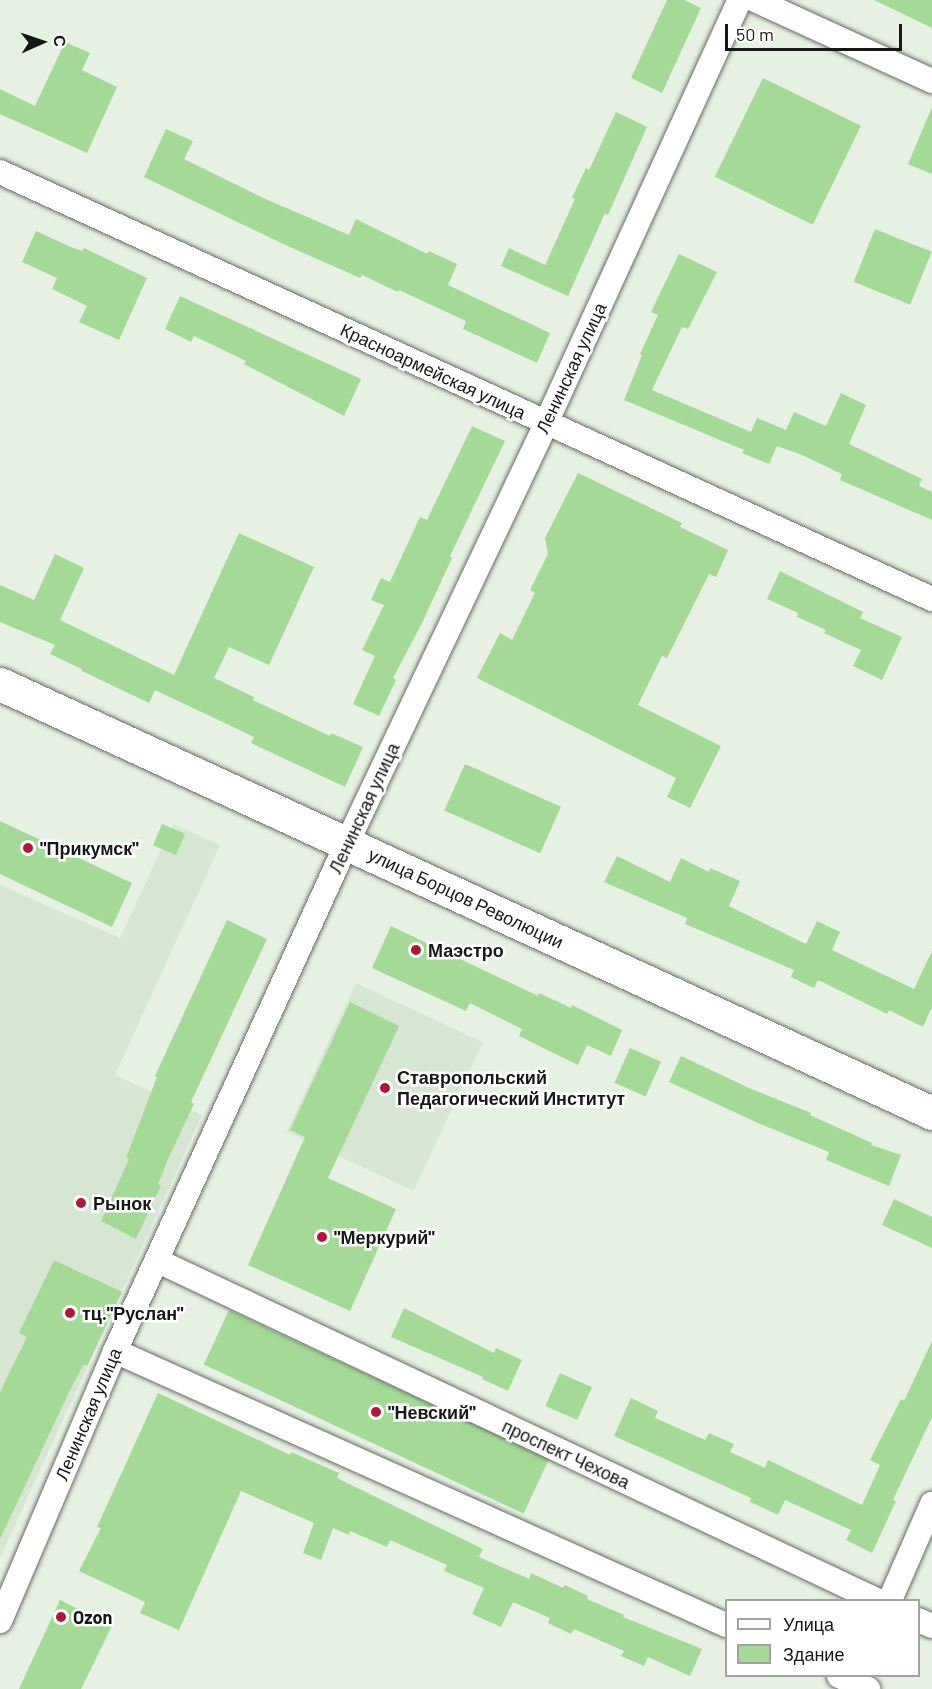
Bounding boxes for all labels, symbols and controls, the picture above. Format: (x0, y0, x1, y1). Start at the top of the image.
north arrow (12, 12, 72, 72)
scale bar (728, 12, 905, 50)
text: 50 m (736, 23, 774, 45)
text: С (51, 35, 70, 47)
street label: Ленинская улица (531, 299, 611, 437)
street label: Красноармейская улица (337, 319, 529, 423)
street label: Ленинская улица (324, 739, 404, 877)
place label: "Прикумск" (40, 837, 139, 859)
marker: "Прикумск" (21, 841, 35, 855)
street label: улица Борцов Революции (365, 843, 567, 953)
place label: Маэстро (428, 939, 504, 961)
marker: Маэстро (409, 943, 423, 957)
place label: Ставропольский Педагогический Институт (397, 1067, 625, 1110)
marker: Ставропольский Педагогический Институт (378, 1081, 392, 1095)
place label: Рынок (93, 1192, 151, 1214)
marker: Рынок (74, 1196, 88, 1210)
place label: "Меркурий" (334, 1226, 435, 1248)
marker: "Меркурий" (315, 1230, 329, 1244)
place label: тц."Руслан" (82, 1302, 184, 1324)
marker: тц."Руслан" (63, 1306, 77, 1320)
street label: Ленинская улица (50, 1344, 126, 1484)
place label: "Невский" (388, 1401, 476, 1423)
marker: "Невский" (369, 1405, 383, 1419)
street label: проспект Чехова (499, 1415, 633, 1493)
legend (725, 1599, 920, 1677)
place label: Ozon (73, 1606, 112, 1628)
marker: Ozon (54, 1610, 68, 1624)
text: Улица (783, 1613, 834, 1635)
text: Здание (783, 1643, 844, 1665)

